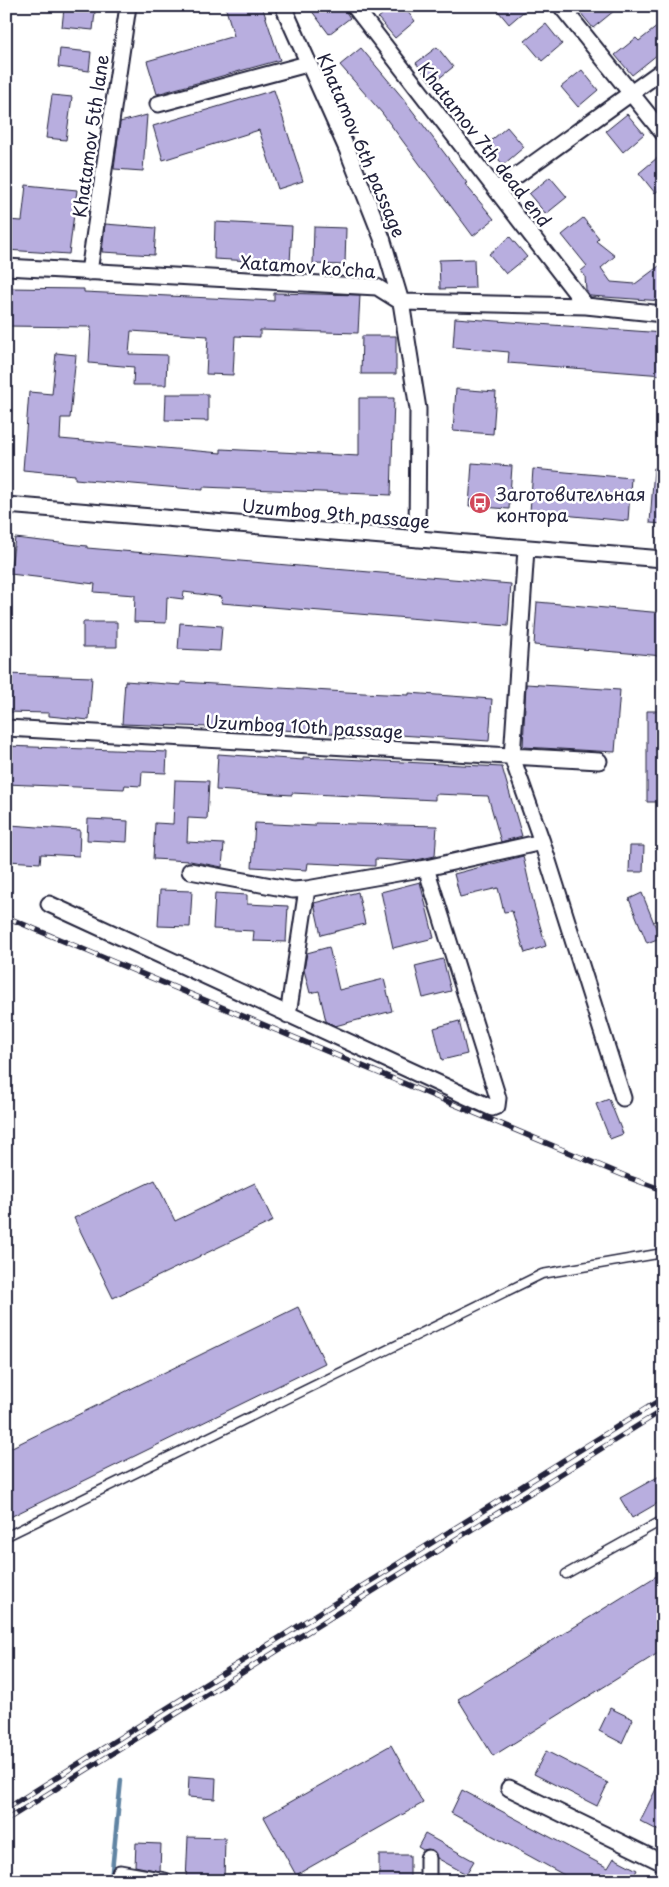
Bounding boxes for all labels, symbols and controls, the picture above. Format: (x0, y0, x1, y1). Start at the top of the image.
street label: Khatamov 6th passage (311, 49, 413, 241)
street label: Khatamov 5th lane (65, 53, 115, 219)
street label: Khatamov 7th dead end (412, 56, 558, 232)
street label: Xatamov ko'cha (239, 248, 377, 284)
place label: Заготовительная контора (496, 480, 646, 528)
street label: Uzumbog 9th passage (241, 491, 431, 535)
bus stop icon: Заготовительная контора (468, 491, 492, 515)
street label: Uzumbog 10th passage (204, 707, 404, 745)

